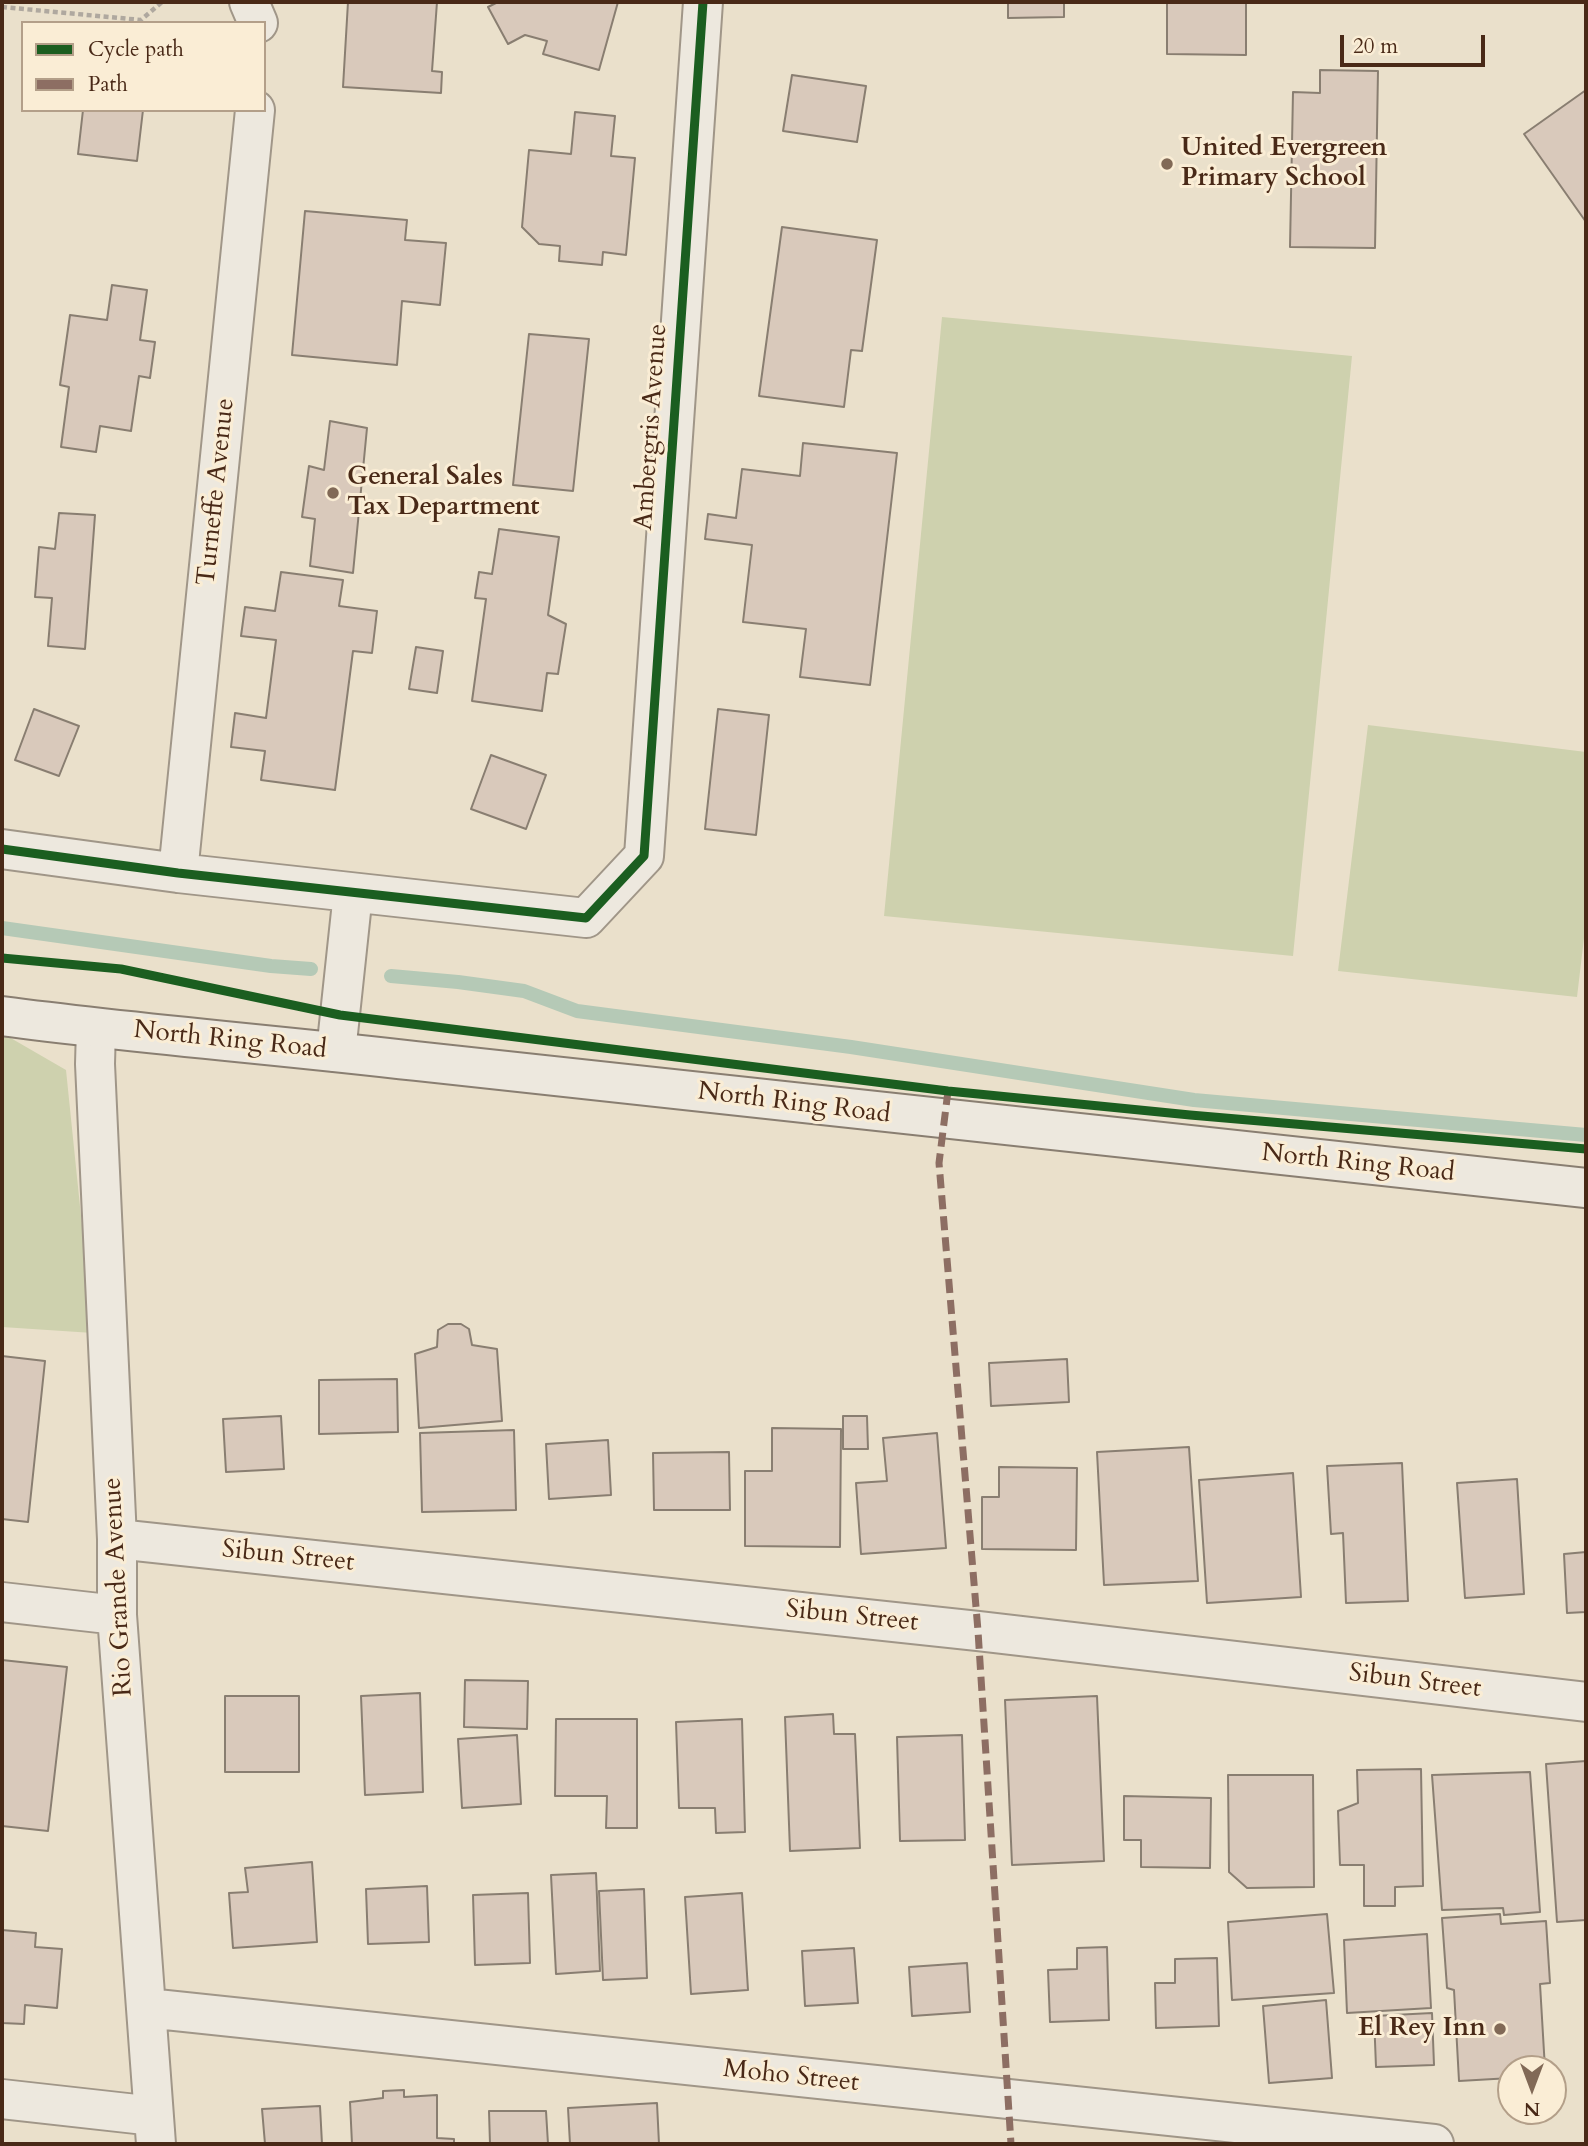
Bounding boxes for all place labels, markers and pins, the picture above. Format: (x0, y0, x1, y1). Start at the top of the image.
place label: United Evergreen Primary School (1181, 133, 1387, 194)
marker: United Evergreen Primary School (1159, 156, 1175, 172)
place label: General Sales Tax Department (347, 462, 539, 524)
marker: General Sales Tax Department (325, 485, 341, 501)
place label: El Rey Inn (1358, 2013, 1486, 2045)
marker: El Rey Inn (1492, 2021, 1508, 2037)

